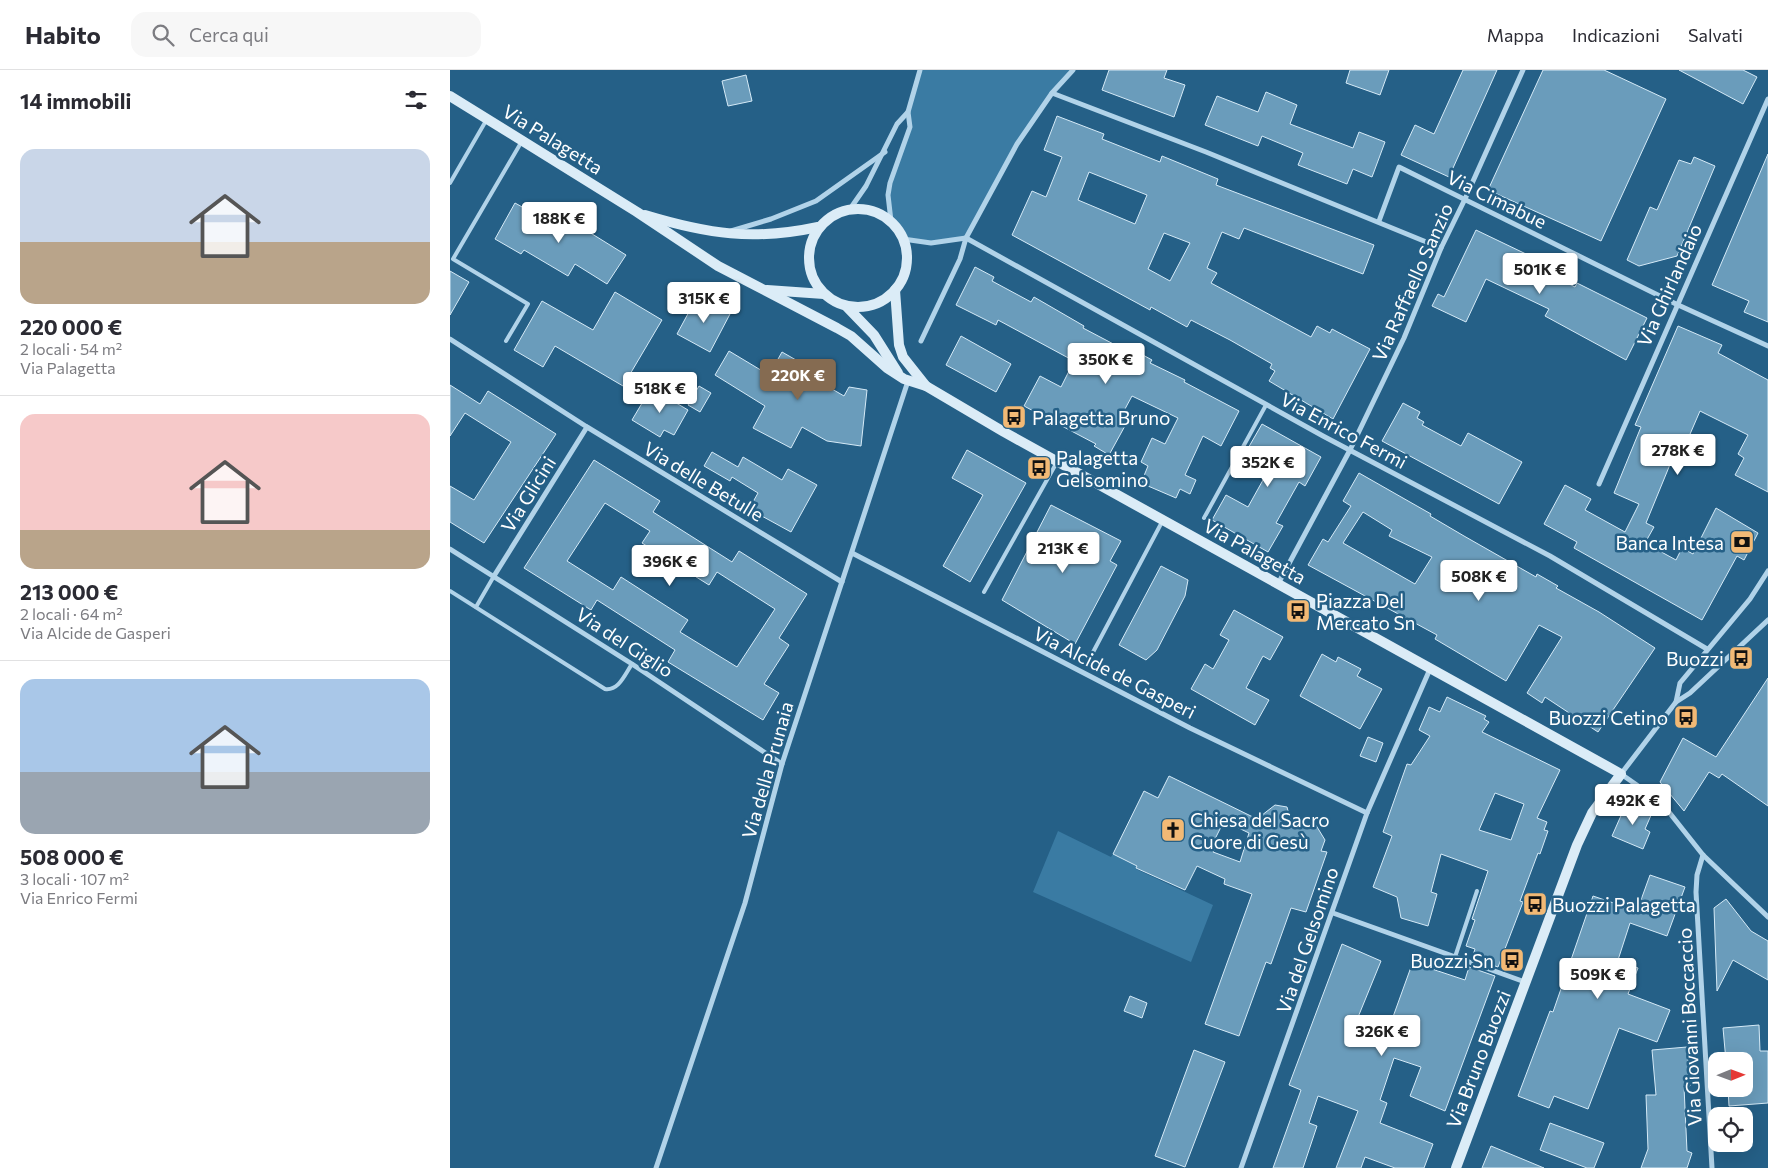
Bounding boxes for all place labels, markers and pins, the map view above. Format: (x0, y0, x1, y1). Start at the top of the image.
pin: 188K € (518, 202, 600, 244)
pin: 501K € (1499, 252, 1581, 295)
pin: 315K € (663, 282, 745, 324)
pin: 350K € (1065, 342, 1147, 385)
pin: 220K € (757, 358, 839, 401)
pin: 518K € (619, 372, 701, 414)
bus stop icon: Palagetta Bruno (1001, 404, 1027, 430)
place label: Palagetta Bruno (1032, 406, 1170, 429)
pin: 278K € (1637, 434, 1719, 476)
place label: Palagetta Gelsomino (1056, 446, 1148, 491)
pin: 352K € (1227, 446, 1309, 488)
bus stop icon: Palagetta Gelsomino (1026, 455, 1052, 481)
bank icon: Banca Intesa (1729, 529, 1755, 555)
place label: Banca Intesa (1615, 531, 1724, 554)
pin: 213K € (1022, 532, 1104, 574)
pin: 396K € (629, 544, 711, 587)
pin: 508K € (1438, 560, 1520, 602)
place label: Piazza Del Mercato Sn (1316, 589, 1415, 634)
bus stop icon: Piazza Del Mercato Sn (1285, 598, 1311, 624)
bus stop icon: Buozzi (1728, 645, 1754, 671)
place label: Buozzi (1666, 647, 1724, 670)
bus stop icon: Buozzi Cetino (1673, 704, 1699, 730)
place label: Buozzi Cetino (1549, 706, 1668, 729)
pin: 492K € (1592, 784, 1674, 826)
place label: Chiesa del Sacro Cuore di Gesù (1190, 808, 1330, 853)
church icon: Chiesa del Sacro Cuore di Gesù (1160, 817, 1186, 843)
bus stop icon: Buozzi Palagetta (1522, 891, 1548, 917)
place label: Buozzi Palagetta (1552, 893, 1696, 916)
bus stop icon: Buozzi Sn (1499, 947, 1525, 973)
place label: Buozzi Sn (1410, 949, 1494, 972)
pin: 509K € (1557, 958, 1639, 1000)
pin: 326K € (1341, 1014, 1423, 1057)

